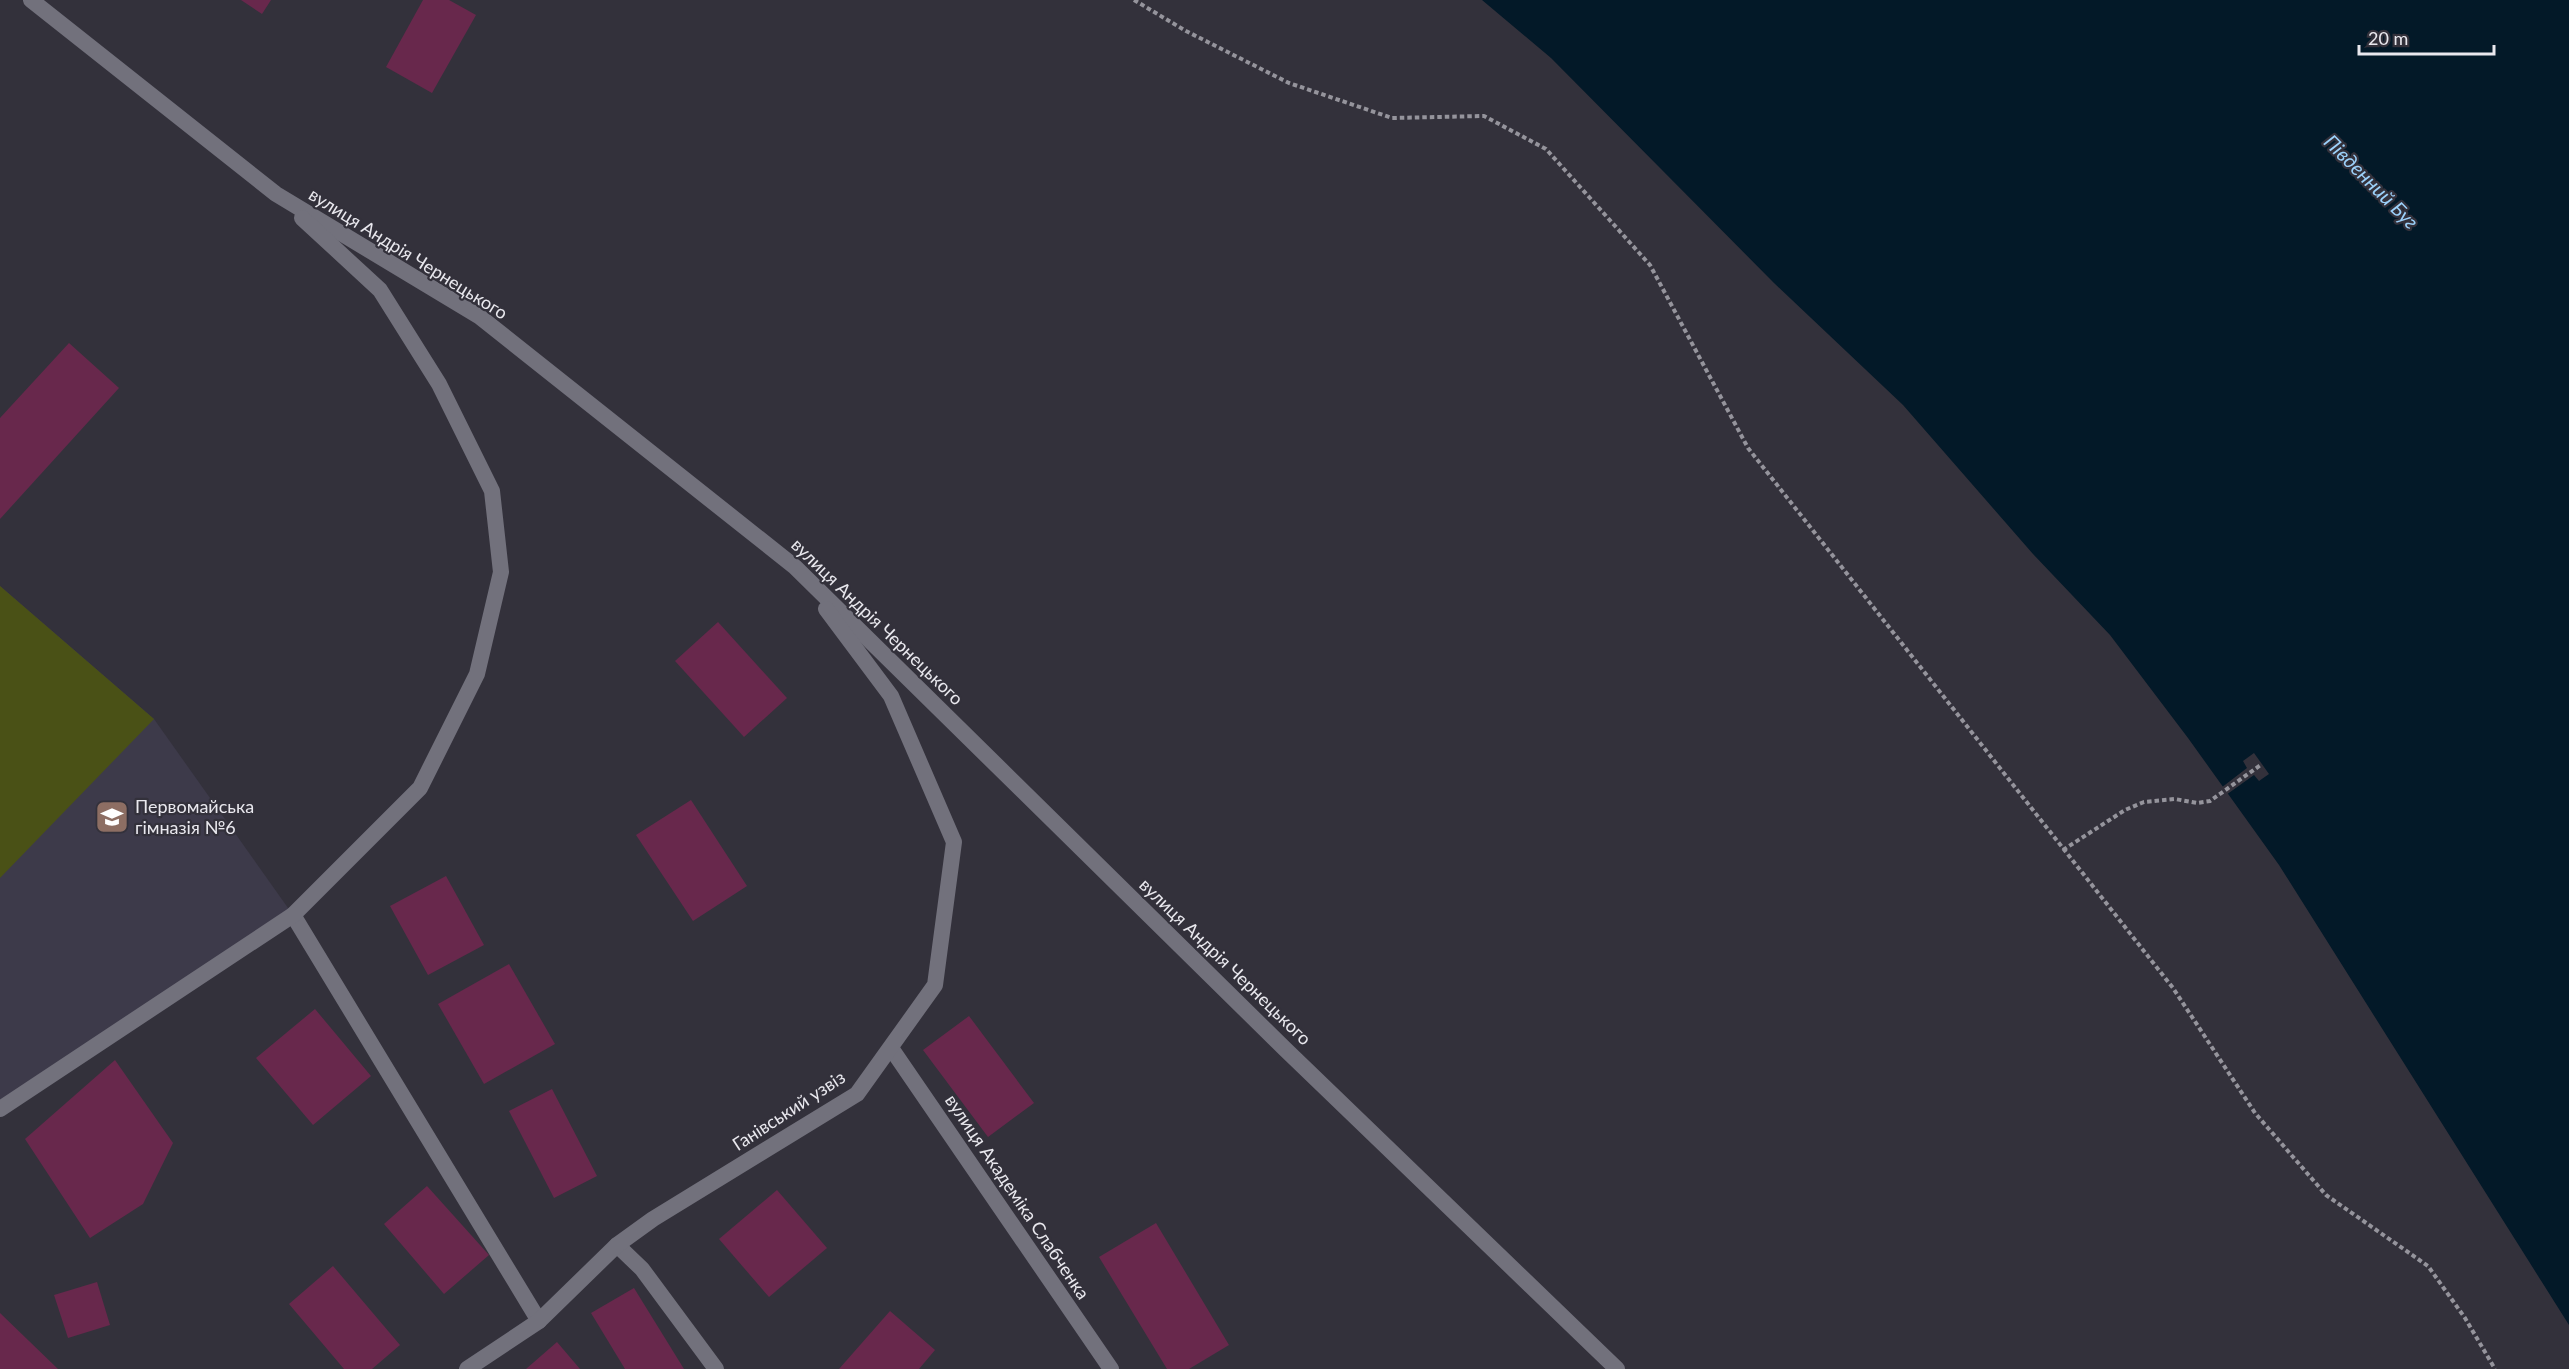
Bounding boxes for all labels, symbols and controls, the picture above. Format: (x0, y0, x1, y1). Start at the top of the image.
scale bar (2359, 18, 2494, 56)
text: 20 m (2368, 27, 2408, 49)
water label: Південний Буг (2320, 129, 2424, 233)
street label: вулиця Андрія Чернецького (305, 183, 512, 324)
street label: вулиця Андрія Чернецького (787, 533, 968, 709)
place label: Первомайська гімназія №6 (135, 795, 254, 838)
school or university icon: Первомайська гімназія №6 (94, 799, 130, 835)
street label: вулиця Андрія Чернецького (1135, 873, 1316, 1049)
street label: Ганівський узвіз (728, 1066, 849, 1155)
street label: вулиця Академіка Слабченка (941, 1090, 1095, 1303)

